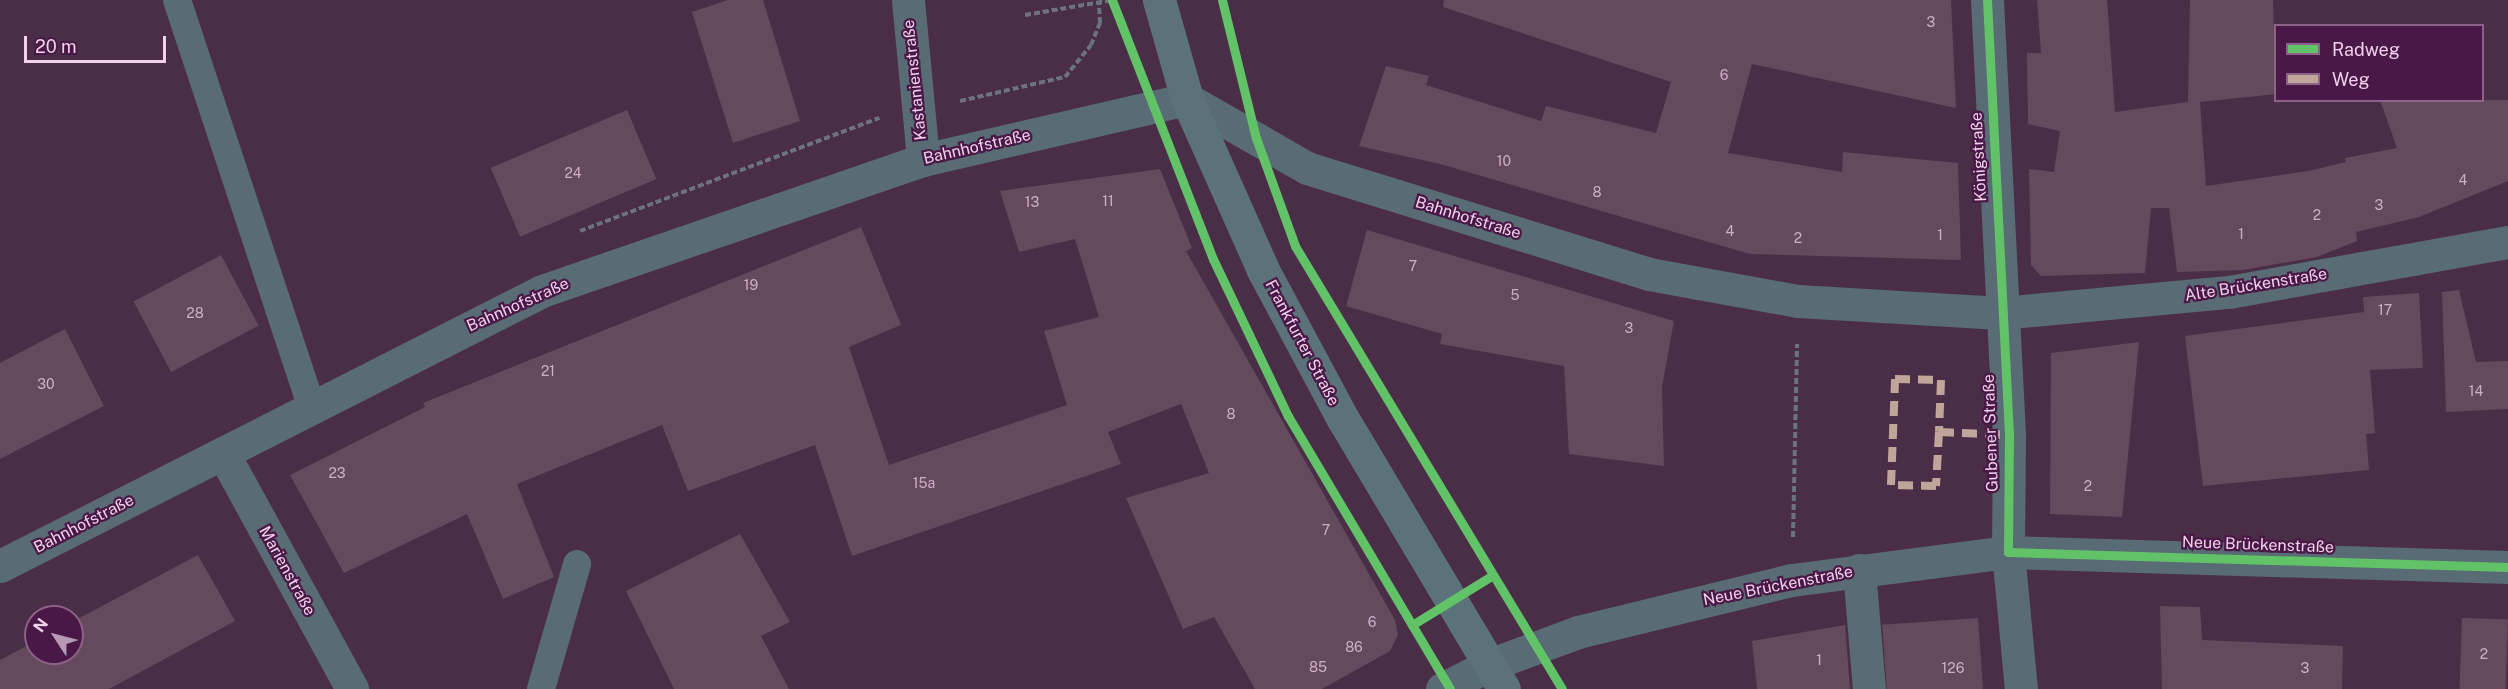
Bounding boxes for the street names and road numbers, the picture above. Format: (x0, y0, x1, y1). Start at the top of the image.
street label: Kastanienstraße (899, 19, 931, 141)
street label: Königstraße (1967, 112, 1991, 202)
street label: Bahnhofstraße (921, 125, 1033, 169)
street label: Bahnhofstraße (1413, 193, 1523, 243)
street label: Alte Brückenstraße (2184, 264, 2328, 306)
street label: Bahnhofstraße (464, 274, 572, 336)
street label: Frankfurter Straße (1261, 277, 1343, 409)
street label: Gubener Straße (1979, 374, 2003, 492)
street label: Bahnhofstraße (31, 491, 137, 557)
street label: Marienstraße (255, 523, 319, 619)
street label: Neue Brückenstraße (2182, 533, 2334, 557)
street label: Neue Brückenstraße (1701, 562, 1855, 610)

